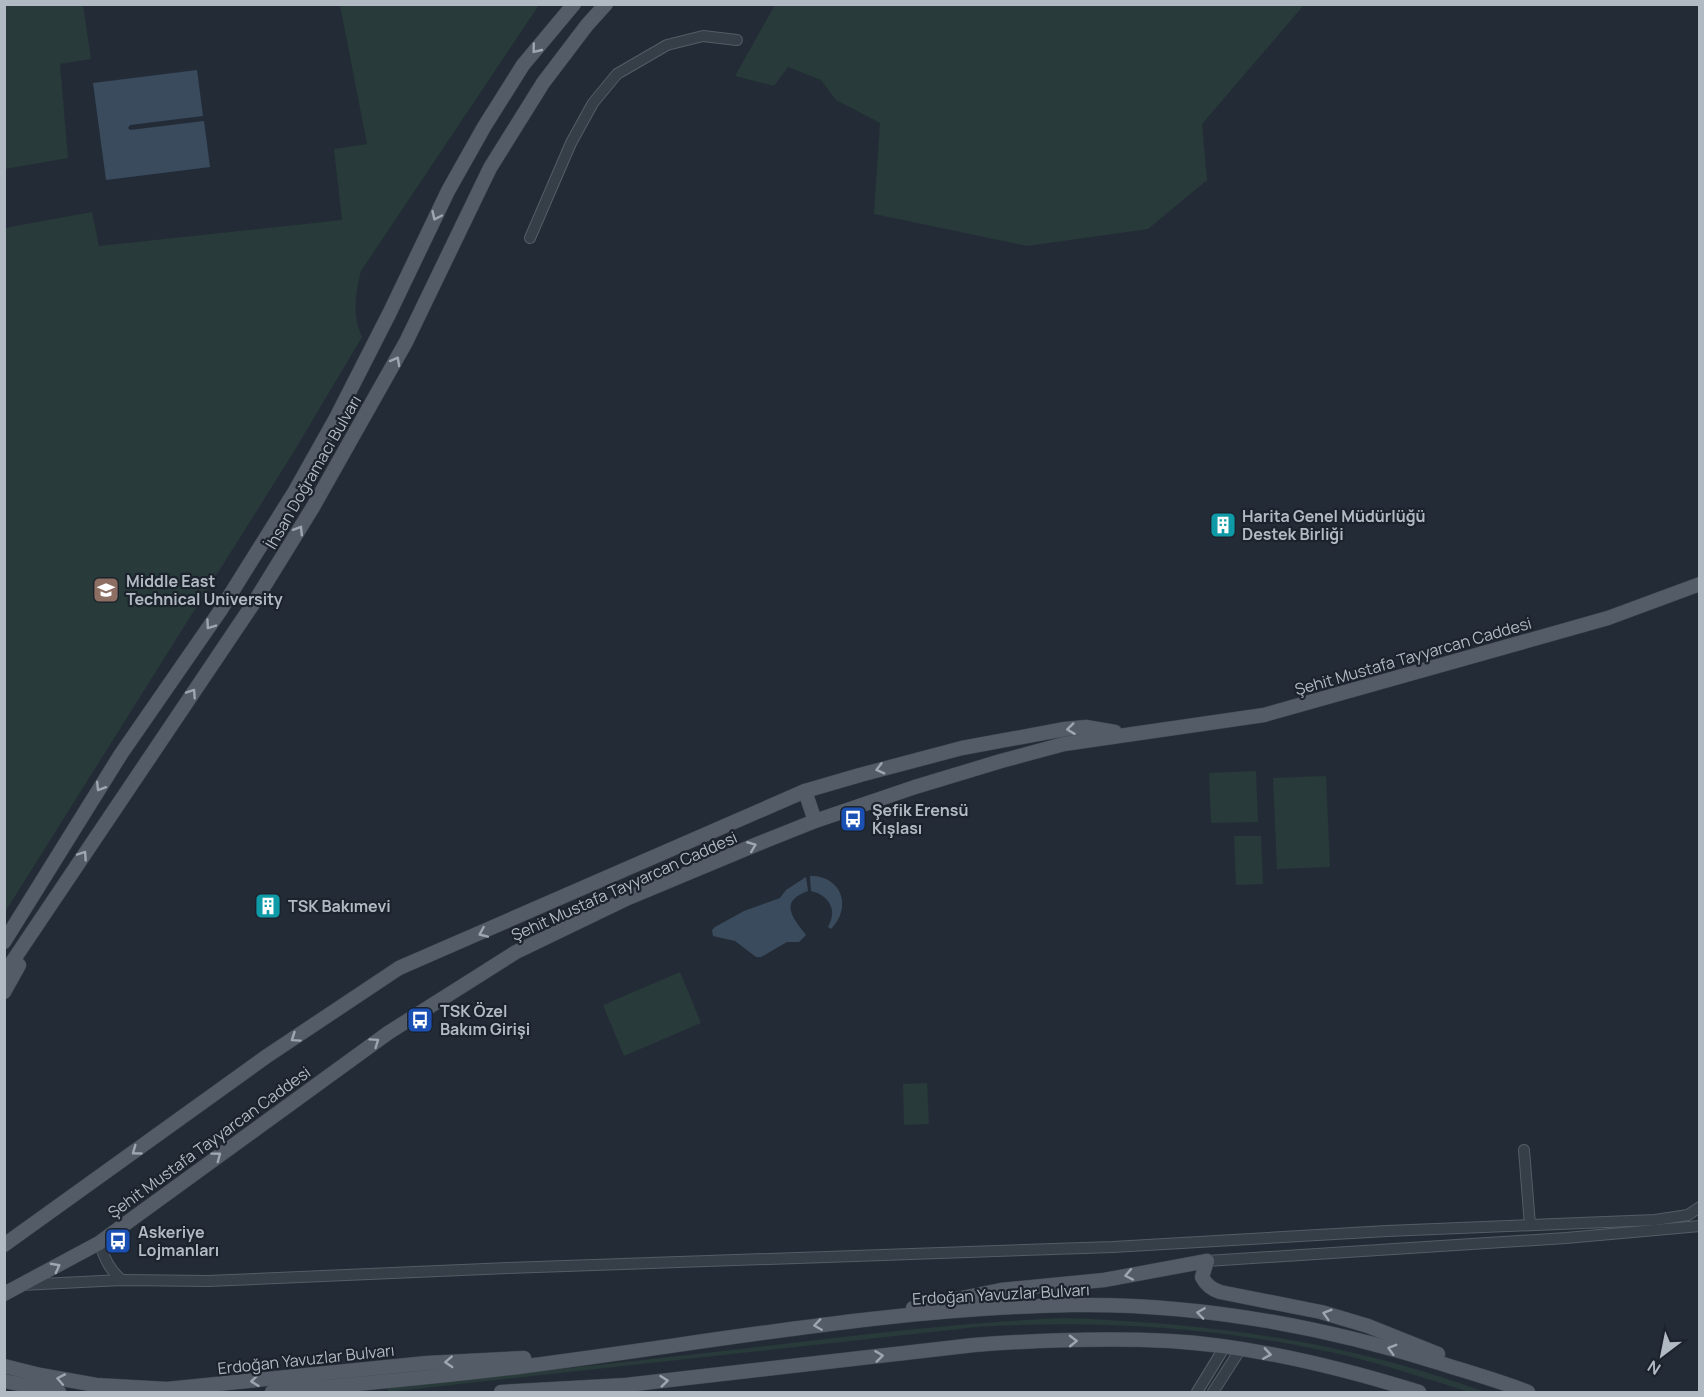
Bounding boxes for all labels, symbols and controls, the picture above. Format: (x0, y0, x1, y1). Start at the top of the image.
one-way arrow (533, 42, 544, 53)
one-way arrow (431, 210, 443, 221)
one-way arrow (389, 357, 400, 367)
street label: İhsan Doğramacı Bulvarı (260, 391, 366, 553)
place label: Harita Genel Müdürlüğü Destek Birliği (1242, 505, 1426, 545)
building icon: Harita Genel Müdürlüğü Destek Birliği (1208, 510, 1238, 540)
one-way arrow (292, 526, 303, 537)
place label: Middle East Technical University (126, 570, 283, 610)
school or university icon: Middle East Technical University (91, 575, 121, 605)
street label: Şehit Mustafa Tayyarcan Caddesi (1292, 612, 1534, 700)
one-way arrow (206, 618, 217, 629)
one-way arrow (185, 689, 196, 700)
one-way arrow (1066, 722, 1075, 734)
one-way arrow (875, 762, 885, 775)
one-way arrow (96, 781, 108, 791)
place label: Şefik Erensü Kışlası (872, 799, 968, 839)
bus stop icon: Şefik Erensü Kışlası (838, 804, 868, 834)
street label: Şehit Mustafa Tayyarcan Caddesi (507, 826, 741, 946)
one-way arrow (745, 841, 756, 853)
one-way arrow (76, 850, 87, 861)
building icon: TSK Bakımevi (253, 891, 283, 921)
place label: TSK Bakımevi (288, 895, 391, 917)
one-way arrow (478, 926, 489, 938)
place label: TSK Özel Bakım Girişi (440, 1000, 530, 1040)
bus stop icon: TSK Özel Bakım Girişi (405, 1005, 435, 1035)
one-way arrow (290, 1030, 301, 1041)
one-way arrow (368, 1038, 379, 1049)
street label: Şehit Mustafa Tayyarcan Caddesi (103, 1061, 315, 1223)
one-way arrow (131, 1143, 142, 1154)
one-way arrow (210, 1153, 221, 1164)
place label: Askeriye Lojmanları (138, 1221, 219, 1261)
bus stop icon: Askeriye Lojmanları (103, 1226, 133, 1256)
one-way arrow (50, 1263, 60, 1274)
one-way arrow (1124, 1268, 1134, 1281)
street label: Erdoğan Yavuzlar Bulvarı (912, 1278, 1090, 1310)
one-way arrow (1196, 1307, 1205, 1319)
one-way arrow (1322, 1309, 1333, 1321)
one-way arrow (813, 1319, 822, 1331)
north arrow (1632, 1325, 1692, 1385)
one-way arrow (1068, 1334, 1077, 1347)
street label: Erdoğan Yavuzlar Bulvarı (216, 1339, 396, 1379)
one-way arrow (1387, 1343, 1397, 1356)
one-way arrow (1262, 1348, 1272, 1360)
one-way arrow (874, 1350, 883, 1363)
one-way arrow (445, 1355, 454, 1368)
text: N (1643, 1355, 1665, 1380)
one-way arrow (57, 1373, 67, 1386)
one-way arrow (251, 1374, 260, 1387)
one-way arrow (659, 1375, 669, 1387)

